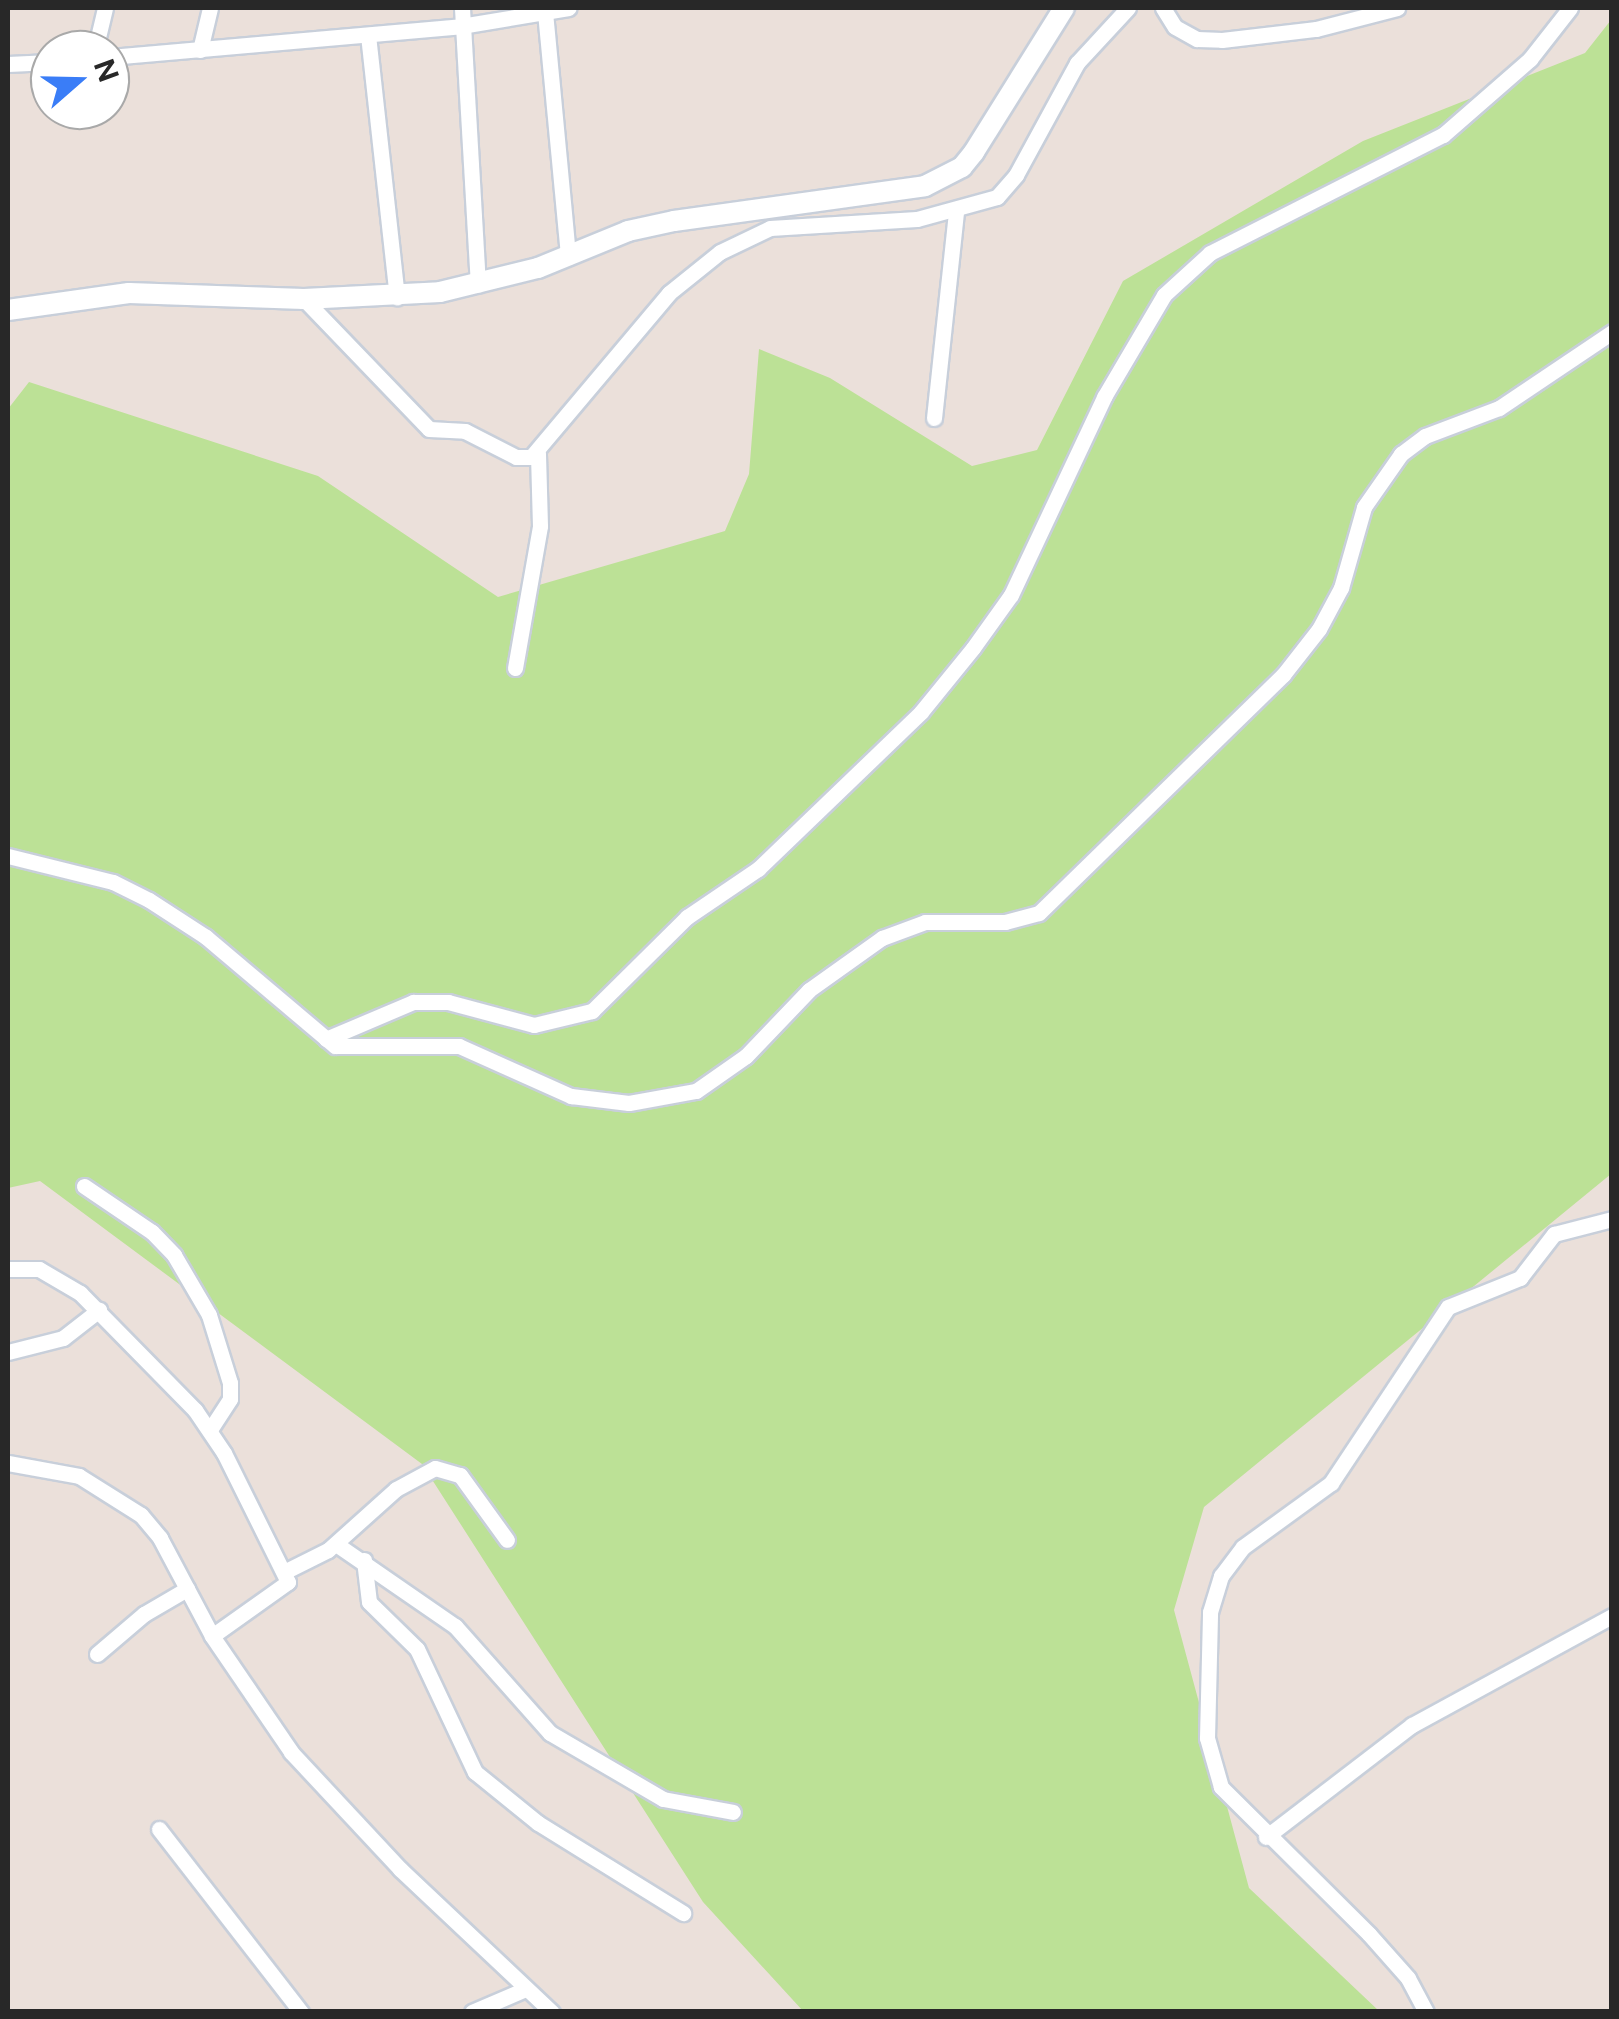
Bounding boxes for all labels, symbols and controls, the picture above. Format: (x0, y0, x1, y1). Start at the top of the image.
north arrow (30, 30, 130, 130)
text: N (88, 54, 126, 86)

